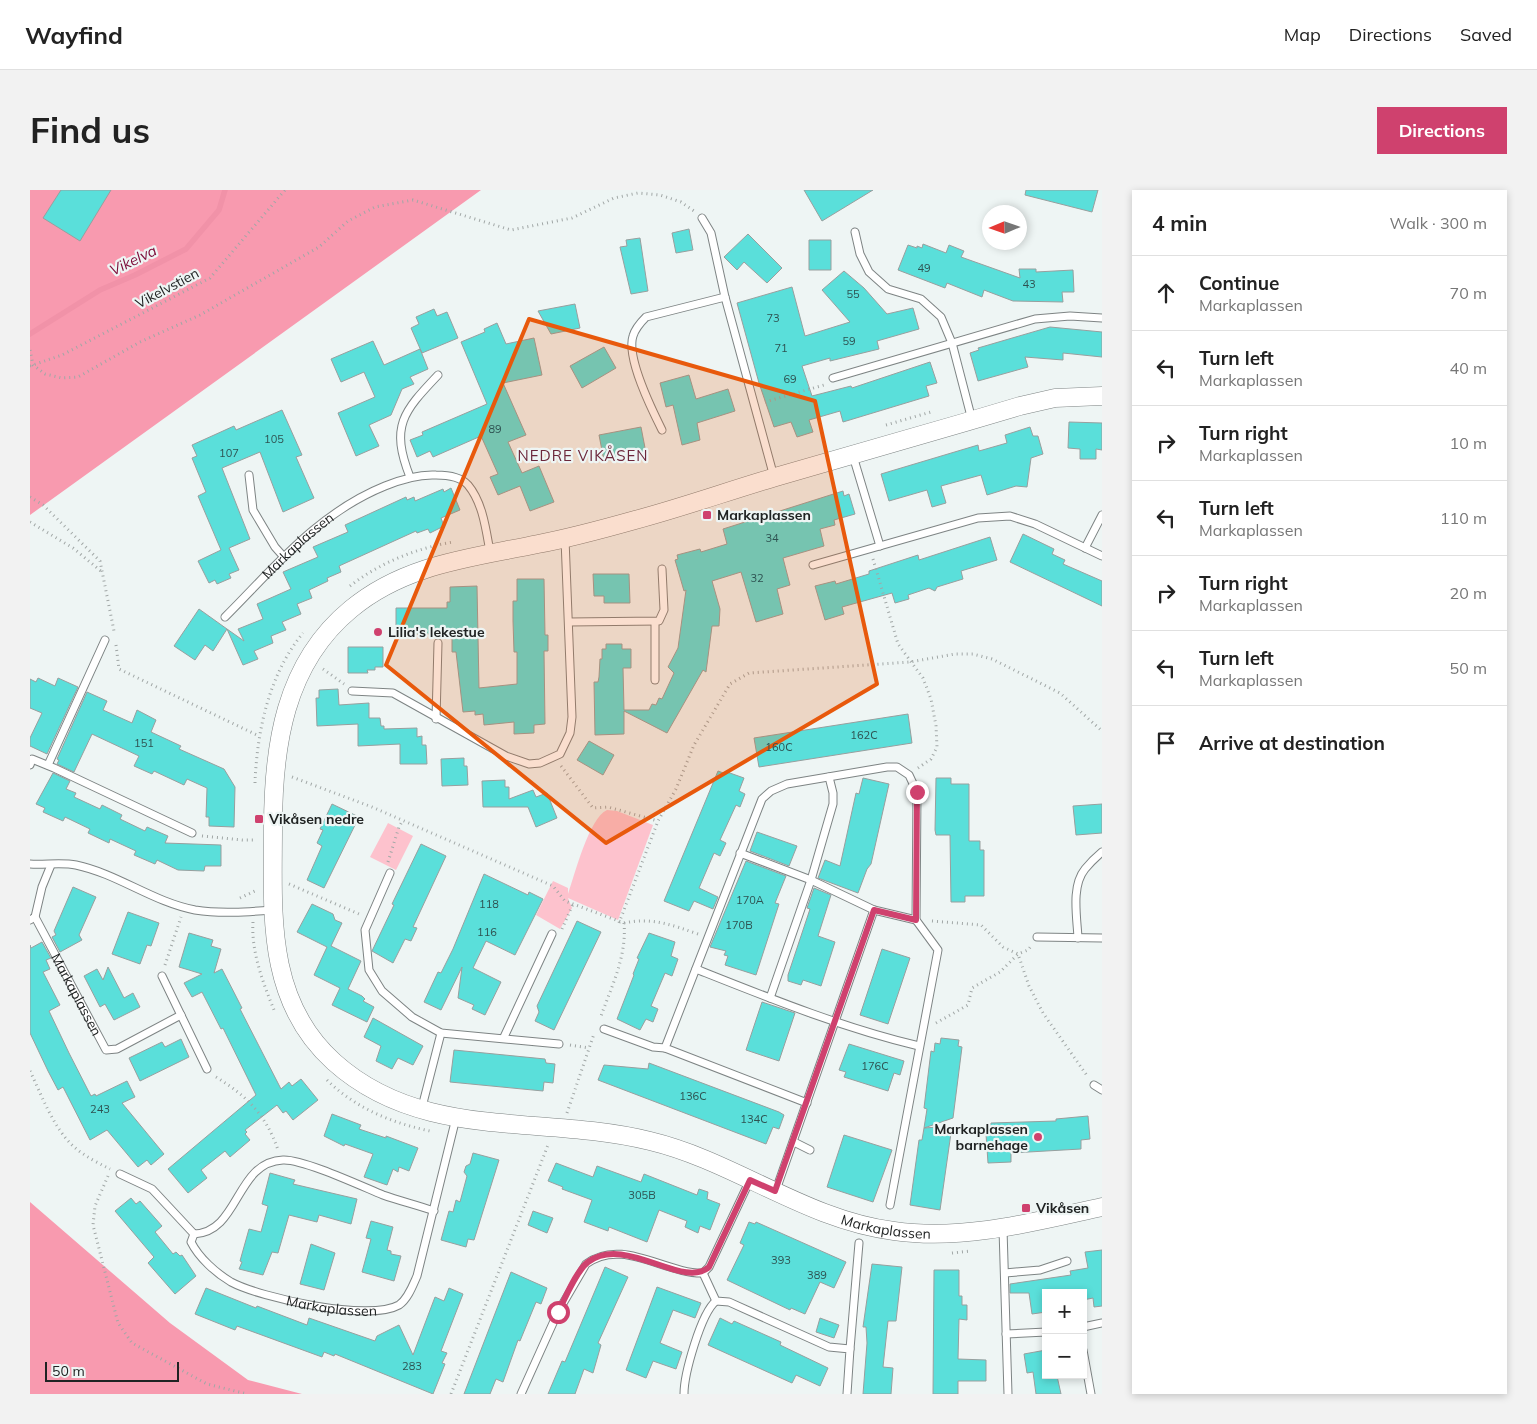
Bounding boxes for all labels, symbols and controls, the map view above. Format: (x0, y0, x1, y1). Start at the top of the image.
text: Wayfind (25, 20, 123, 50)
text: Map (1284, 23, 1321, 46)
text: Directions (1349, 23, 1432, 46)
text: Saved (1460, 23, 1512, 46)
button: Directions (1377, 107, 1507, 154)
text: Find us (30, 108, 150, 152)
north arrow (982, 205, 1027, 250)
text: 4 min (1152, 210, 1207, 236)
text: Walk · 300 m (1389, 213, 1487, 233)
water label: Vikelva (106, 240, 160, 280)
house number: 49 (917, 261, 931, 275)
street label: Vikelvstien (132, 264, 202, 312)
text: Continue (1199, 271, 1279, 295)
house number: 43 (1022, 277, 1036, 291)
icon: ahead (1152, 279, 1180, 307)
text: 70 m (1450, 283, 1487, 303)
house number: 55 (846, 287, 860, 301)
text: Markaplassen (1199, 295, 1303, 315)
house number: 73 (766, 311, 780, 325)
house number: 59 (842, 334, 856, 348)
house number: 71 (774, 341, 788, 355)
text: Turn left (1199, 346, 1274, 370)
icon: left (1152, 354, 1180, 382)
text: 40 m (1450, 358, 1487, 378)
text: Markaplassen (1199, 370, 1303, 390)
house number: 69 (783, 372, 797, 386)
text: Turn right (1199, 421, 1288, 445)
house number: 89 (488, 422, 502, 436)
icon: right (1152, 429, 1180, 457)
house number: 105 (264, 432, 284, 446)
text: 10 m (1450, 433, 1487, 453)
district label: NEDRE VIKÅSEN (517, 445, 649, 465)
text: Markaplassen (1199, 445, 1303, 465)
house number: 107 (219, 446, 239, 460)
text: Turn left (1199, 496, 1274, 520)
icon: left (1152, 504, 1180, 532)
place label: Markaplassen (717, 506, 811, 524)
street label: Markaplassen (258, 508, 337, 583)
text: 110 m (1440, 508, 1487, 528)
marker: Markaplassen (701, 509, 713, 521)
text: Markaplassen (1199, 520, 1303, 540)
house number: 34 (765, 531, 779, 545)
house number: 32 (750, 571, 764, 585)
text: Turn right (1199, 571, 1288, 595)
icon: right (1152, 579, 1180, 607)
text: 20 m (1450, 583, 1487, 603)
text: Markaplassen (1199, 595, 1303, 615)
place label: Lilia's lekestue (388, 623, 485, 641)
marker: Lilia's lekestue (372, 626, 384, 638)
text: Turn left (1199, 646, 1274, 670)
icon: left (1152, 654, 1180, 682)
text: 50 m (1450, 658, 1487, 678)
text: Markaplassen (1199, 670, 1303, 690)
house number: 162C (850, 728, 878, 742)
icon: arrive (1152, 729, 1180, 757)
text: Arrive at destination (1199, 731, 1385, 755)
house number: 151 (134, 736, 154, 750)
house number: 160C (765, 740, 793, 754)
route end (906, 781, 929, 804)
place label: Vikåsen nedre (268, 810, 364, 828)
marker: Vikåsen nedre (253, 813, 265, 825)
house number: 170A (736, 893, 764, 907)
house number: 118 (479, 897, 499, 911)
house number: 170B (725, 918, 753, 932)
house number: 116 (477, 925, 497, 939)
street label: Markaplassen (47, 950, 106, 1039)
house number: 176C (861, 1059, 889, 1073)
house number: 136C (679, 1089, 707, 1103)
house number: 243 (90, 1102, 110, 1116)
house number: 134C (740, 1112, 768, 1126)
place label: Markaplassen barnehage (934, 1120, 1028, 1154)
marker: Markaplassen barnehage (1032, 1131, 1044, 1143)
house number: 305B (628, 1188, 656, 1202)
place label: Vikåsen (1035, 1199, 1089, 1217)
marker: Vikåsen (1020, 1202, 1032, 1214)
street label: Markaplassen (839, 1210, 931, 1243)
house number: 393 (771, 1253, 791, 1267)
house number: 389 (807, 1268, 827, 1282)
map controls (1042, 1289, 1087, 1379)
button: + (1042, 1289, 1087, 1334)
street label: Markaplassen (285, 1291, 377, 1320)
route start (547, 1301, 570, 1324)
button: − (1042, 1334, 1087, 1379)
scale bar (45, 1359, 179, 1382)
house number: 283 (402, 1359, 422, 1373)
text: 50 m (52, 1362, 85, 1380)

